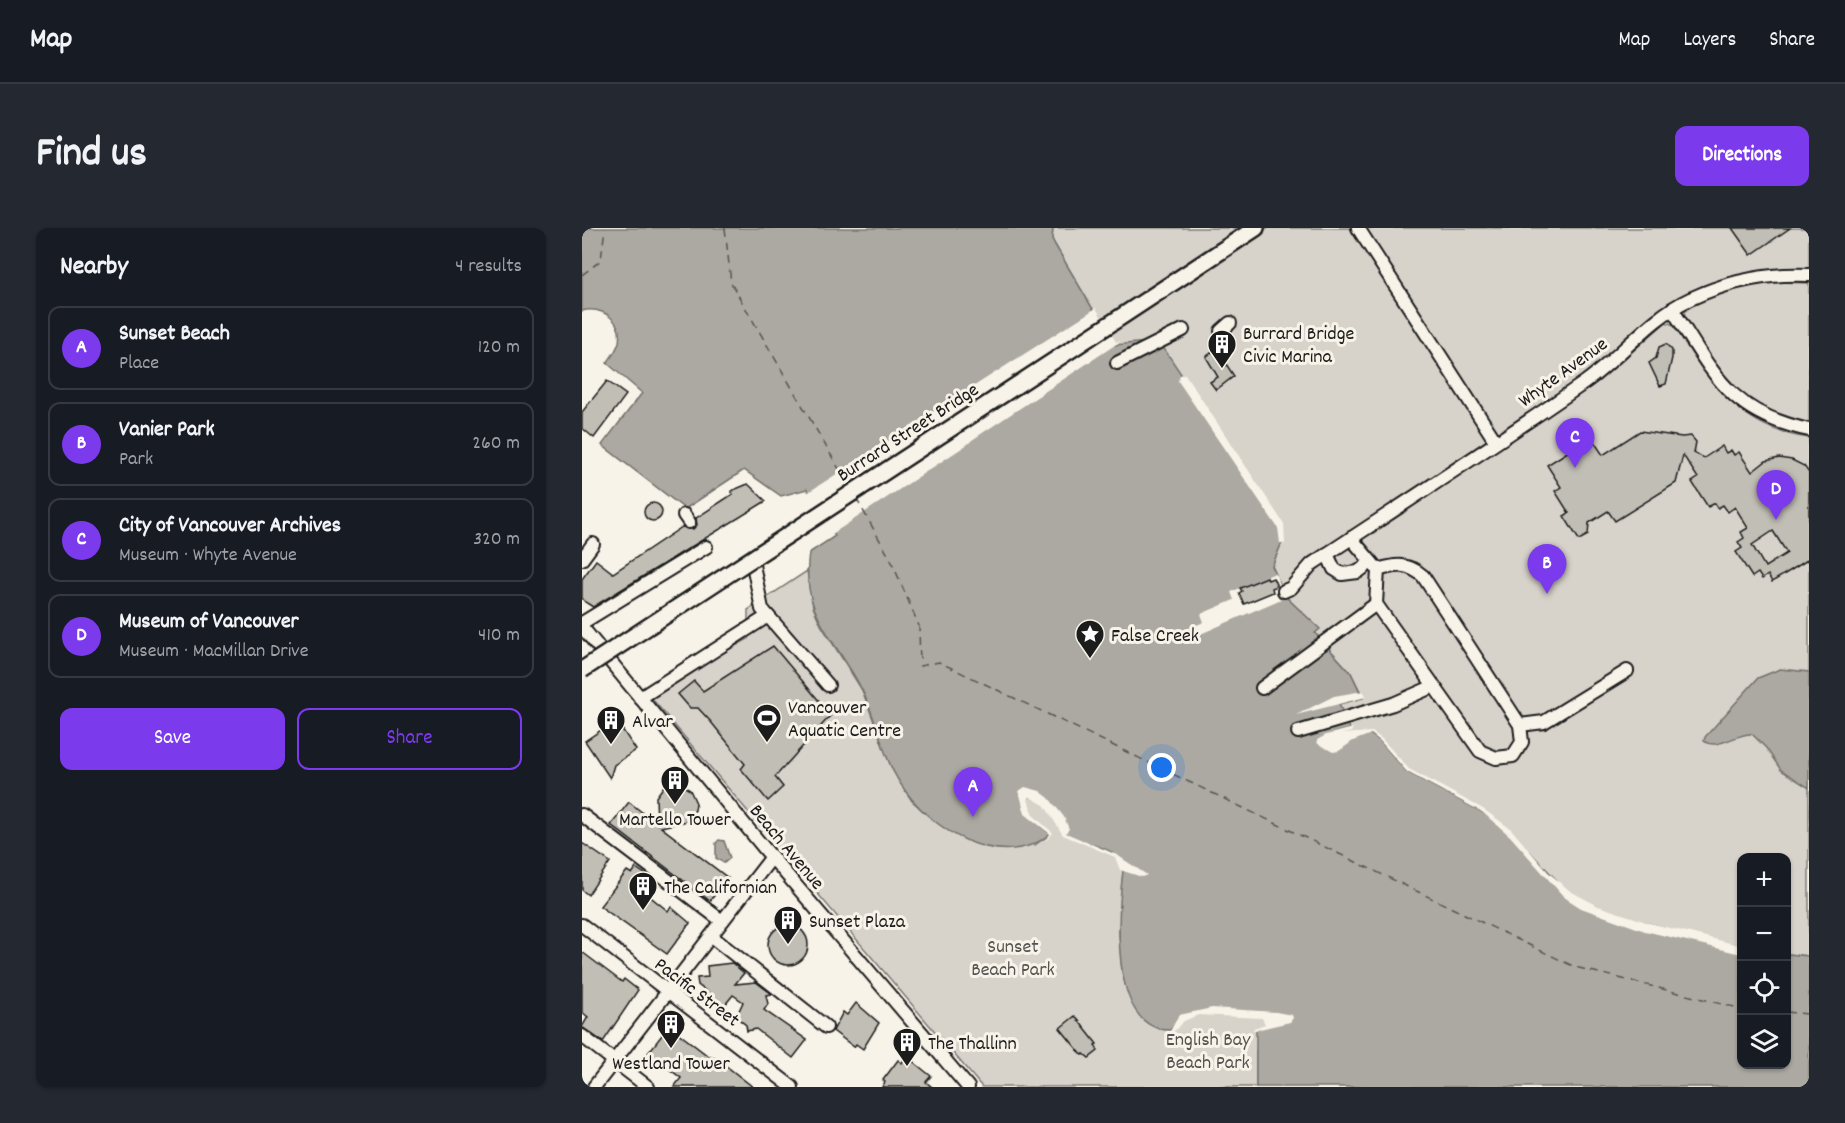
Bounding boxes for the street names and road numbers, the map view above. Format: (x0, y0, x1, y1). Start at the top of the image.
street label: Whyte Avenue (1513, 331, 1614, 415)
street label: Burrard Street Bridge (832, 377, 985, 490)
street label: Beach Avenue (741, 799, 830, 897)
street label: Pacific Street (648, 952, 745, 1035)

